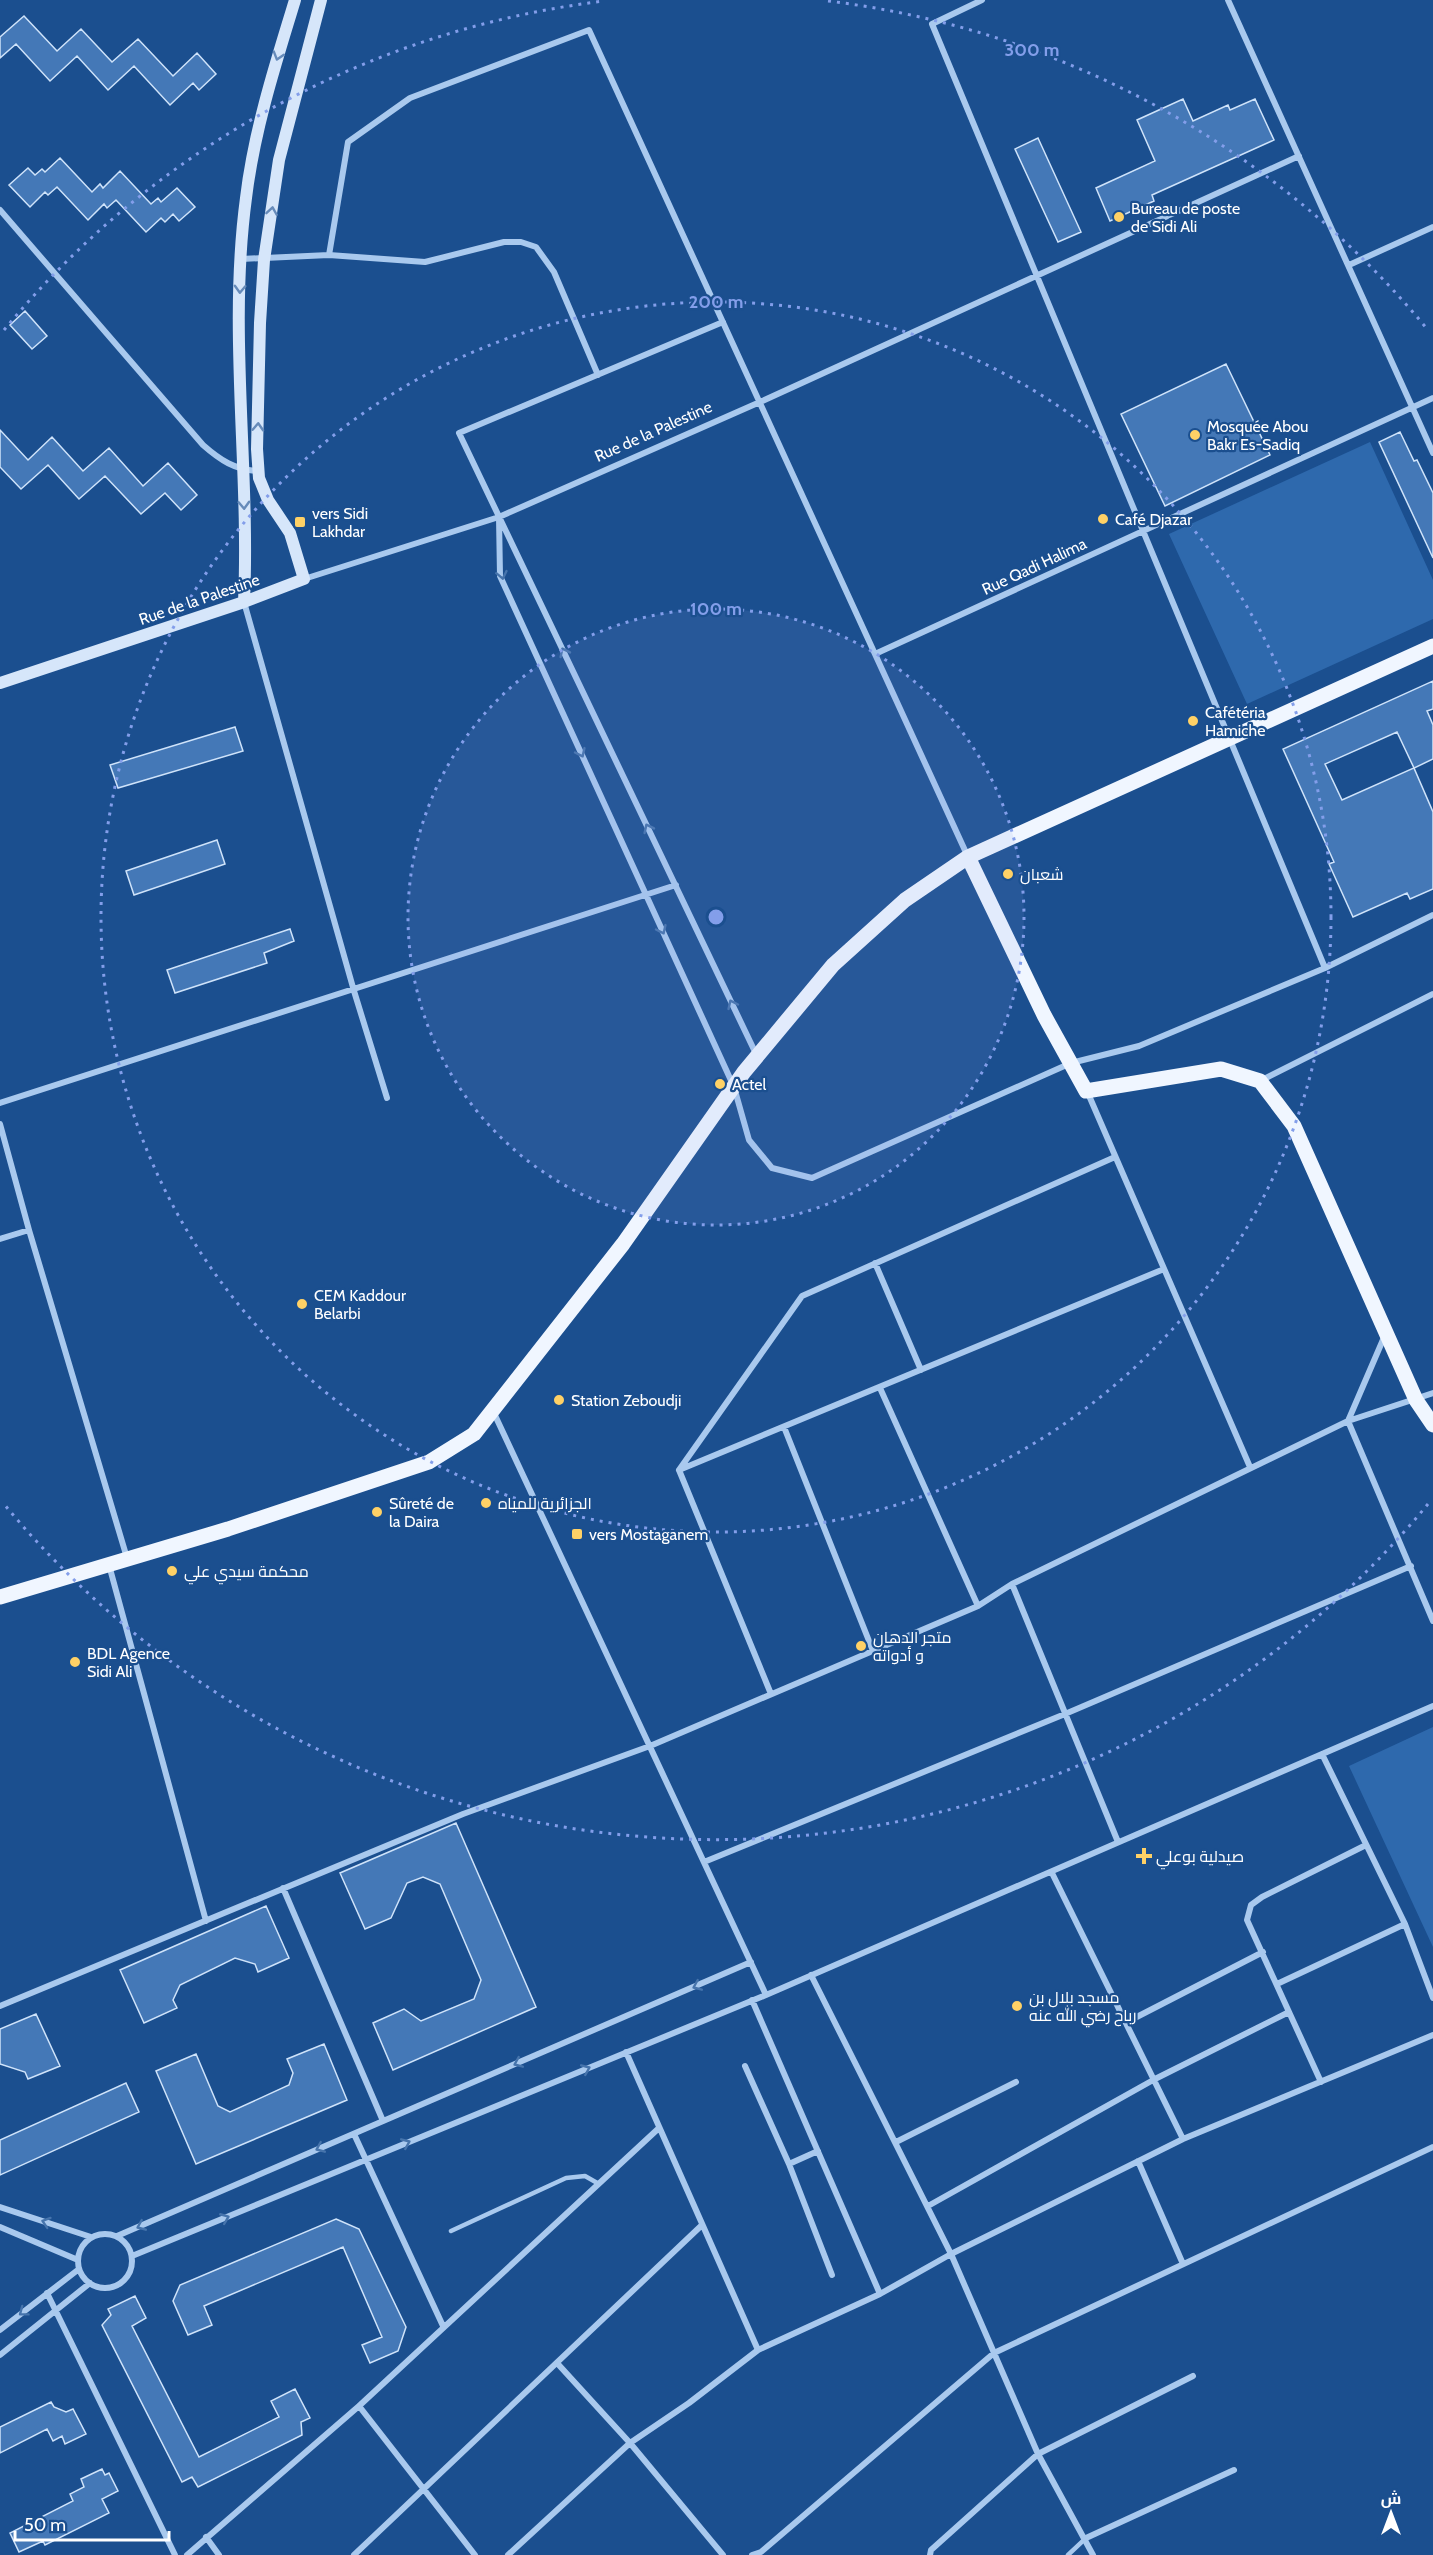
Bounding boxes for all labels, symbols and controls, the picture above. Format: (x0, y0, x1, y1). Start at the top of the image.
text: 300 m (1005, 39, 1059, 61)
one-way arrow (273, 50, 285, 61)
place label: Bureau de poste de Sidi Ali (1131, 199, 1240, 236)
one-way arrow (265, 207, 277, 216)
marker: Bureau de poste de Sidi Ali (1112, 210, 1126, 224)
one-way arrow (233, 284, 246, 293)
text: 200 m (689, 291, 743, 313)
street label: Rue de la Palestine (592, 397, 715, 466)
place label: Mosquée Abou Bakr Es-Sadiq (1207, 417, 1308, 454)
one-way arrow (252, 422, 265, 431)
marker: Mosquée Abou Bakr Es-Sadiq (1188, 428, 1202, 442)
one-way arrow (238, 500, 251, 509)
place label: vers Sidi Lakhdar (312, 504, 368, 541)
place label: Café Djazar (1115, 510, 1193, 529)
marker: Café Djazar (1096, 512, 1110, 526)
marker: vers Sidi Lakhdar (293, 515, 307, 529)
street label: Rue Qadi Halima (979, 534, 1090, 599)
street label: Rue de la Palestine (136, 570, 262, 629)
one-way arrow (495, 570, 508, 580)
text: 100 m (690, 598, 742, 620)
one-way arrow (559, 647, 571, 658)
place label: Cafétéria Hamiche (1205, 703, 1266, 740)
marker: Cafétéria Hamiche (1186, 714, 1200, 728)
one-way arrow (573, 746, 585, 757)
one-way arrow (644, 823, 656, 834)
place label: شعبان (1020, 865, 1064, 885)
marker: شعبان (1001, 867, 1015, 881)
centre of rings (706, 907, 726, 927)
one-way arrow (655, 924, 667, 935)
one-way arrow (727, 999, 739, 1010)
place label: Actel (732, 1075, 766, 1094)
marker: Actel (713, 1077, 727, 1091)
place label: CEM Kaddour Belarbi (314, 1286, 407, 1323)
marker: CEM Kaddour Belarbi (295, 1297, 309, 1311)
place label: Station Zeboudji (571, 1391, 681, 1410)
marker: Station Zeboudji (552, 1393, 566, 1407)
place label: Sûreté de la Daira (389, 1494, 454, 1531)
place label: الجزائرية للمياه (498, 1494, 592, 1513)
marker: الجزائرية للمياه (479, 1496, 493, 1510)
marker: Sûreté de la Daira (370, 1505, 384, 1519)
place label: vers Mostaganem (589, 1525, 708, 1544)
marker: vers Mostaganem (570, 1527, 584, 1541)
place label: محكمة سيدي علي (184, 1562, 309, 1585)
marker: محكمة سيدي علي (165, 1564, 179, 1578)
place label: متجر الدهان و أدواته (873, 1628, 951, 1665)
marker: متجر الدهان و أدواته (854, 1639, 868, 1653)
place label: BDL Agence Sidi Ali (87, 1644, 170, 1681)
marker: BDL Agence Sidi Ali (68, 1655, 82, 1669)
place label: صيدلية بوعلي (1156, 1847, 1244, 1870)
marker: صيدلية بوعلي (1137, 1849, 1151, 1863)
one-way arrow (693, 1978, 704, 1990)
place label: مسجد بلال بن رباح رضي الله عنه (1029, 1988, 1137, 2028)
marker: مسجد بلال بن رباح رضي الله عنه (1010, 1999, 1024, 2013)
one-way arrow (514, 2056, 525, 2068)
one-way arrow (579, 2064, 590, 2076)
one-way arrow (399, 2138, 410, 2150)
one-way arrow (315, 2141, 326, 2153)
one-way arrow (219, 2213, 230, 2225)
one-way arrow (41, 2217, 52, 2230)
one-way arrow (136, 2219, 147, 2231)
one-way arrow (19, 2305, 30, 2316)
north arrow (1361, 2483, 1421, 2543)
text: ش (1381, 2489, 1401, 2508)
scale bar (15, 2504, 170, 2542)
text: 50 m (24, 2514, 66, 2536)

